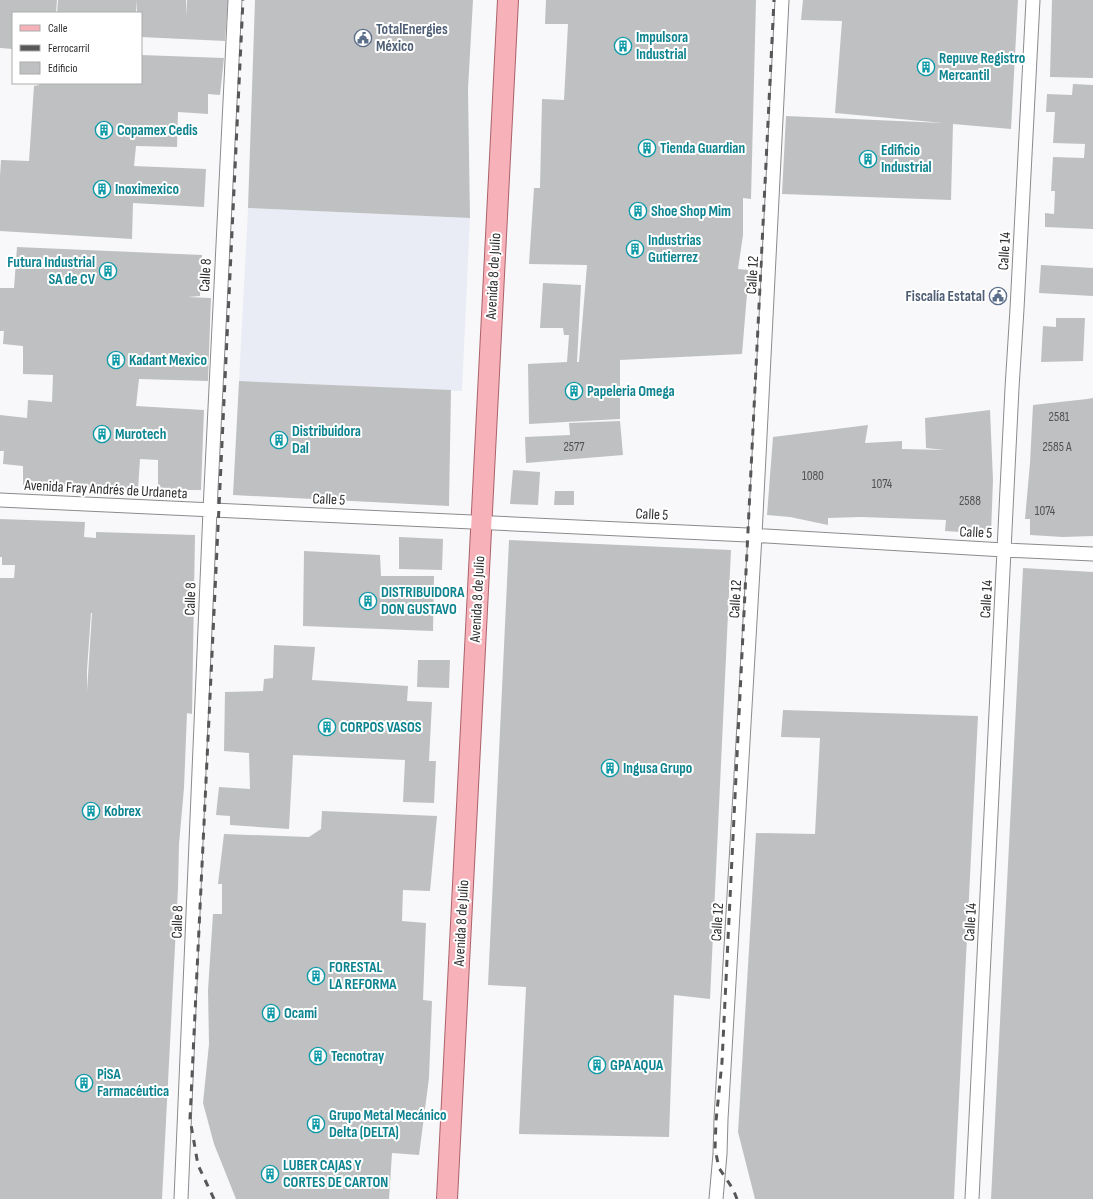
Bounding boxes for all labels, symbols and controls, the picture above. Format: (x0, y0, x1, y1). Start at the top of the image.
legend (12, 12, 142, 84)
place label: TotalEnergies México (376, 20, 448, 56)
text: Calle (48, 21, 68, 36)
public building icon: TotalEnergies México (353, 28, 373, 48)
place label: Impulsora Industrial (636, 28, 688, 64)
building icon: Impulsora Industrial (613, 36, 633, 56)
text: Ferrocarril (48, 41, 90, 56)
place label: Repuve Registro Mercantil (939, 49, 1025, 85)
building icon: Repuve Registro Mercantil (916, 57, 936, 77)
text: Edificio (48, 61, 77, 76)
building icon: Copamex Cedis (94, 120, 114, 140)
place label: Copamex Cedis (117, 121, 198, 140)
building icon: Tienda Guardian (637, 138, 657, 158)
place label: Tienda Guardian (660, 139, 745, 158)
place label: Edificio Industrial (881, 141, 932, 177)
building icon: Edificio Industrial (858, 149, 878, 169)
building icon: Inoximexico (92, 179, 112, 199)
place label: Inoximexico (115, 180, 179, 199)
building icon: Shoe Shop Mim (628, 201, 648, 221)
place label: Shoe Shop Mim (651, 202, 731, 221)
place label: Industrias Gutierrez (648, 231, 702, 267)
street label: Calle 14 (994, 231, 1015, 271)
street label: Avenida 8 de Julio (482, 232, 505, 321)
building icon: Industrias Gutierrez (625, 239, 645, 259)
place label: Futura Industrial SA de CV (7, 253, 96, 289)
street label: Calle 12 (742, 255, 763, 295)
street label: Calle 8 (195, 258, 216, 292)
building icon: Futura Industrial SA de CV (98, 261, 118, 281)
public building icon: Fiscalía Estatal (988, 286, 1008, 306)
place label: Fiscalía Estatal (906, 287, 985, 306)
building icon: Kadant Mexico (106, 350, 126, 370)
place label: Kadant Mexico (129, 351, 207, 370)
building icon: Papeleria Omega (564, 381, 584, 401)
place label: Papeleria Omega (587, 382, 675, 401)
house number: 2581 (1049, 409, 1070, 425)
place label: Distribuidora Dal (292, 422, 361, 458)
building icon: Murotech (92, 424, 112, 444)
place label: Murotech (115, 425, 166, 444)
building icon: Distribuidora Dal (269, 430, 289, 450)
house number: 2577 (564, 439, 585, 455)
house number: 2585 A (1042, 439, 1072, 455)
house number: 1080 (802, 468, 824, 484)
street label: Avenida Fray Andrés de Urdaneta (23, 476, 188, 503)
house number: 1074 (872, 476, 893, 492)
street label: Calle 5 (312, 489, 346, 510)
house number: 2588 (959, 493, 981, 509)
house number: 1074 (1035, 503, 1056, 519)
street label: Calle 5 (635, 504, 669, 525)
street label: Calle 5 (959, 522, 993, 543)
street label: Avenida 8 de Julio (466, 555, 489, 644)
street label: Calle 12 (725, 579, 746, 619)
street label: Calle 14 (976, 579, 997, 619)
street label: Calle 8 (180, 582, 201, 616)
place label: DISTRIBUIDORA DON GUSTAVO (381, 583, 465, 619)
building icon: DISTRIBUIDORA DON GUSTAVO (358, 591, 378, 611)
building icon: CORPOS VASOS (317, 717, 337, 737)
place label: CORPOS VASOS (340, 718, 422, 737)
building icon: Ingusa Grupo (600, 758, 620, 778)
place label: Ingusa Grupo (623, 759, 692, 778)
building icon: Kobrex (81, 801, 101, 821)
place label: Kobrex (104, 802, 142, 821)
street label: Avenida 8 de Julio (450, 879, 473, 968)
street label: Calle 12 (707, 902, 728, 942)
street label: Calle 14 (960, 902, 981, 942)
street label: Calle 8 (167, 905, 188, 939)
place label: FORESTAL LA REFORMA (329, 958, 397, 994)
building icon: FORESTAL LA REFORMA (306, 966, 326, 986)
building icon: Ocami (261, 1003, 281, 1023)
place label: Ocami (284, 1004, 317, 1023)
building icon: Tecnotray (308, 1046, 328, 1066)
place label: Tecnotray (331, 1047, 385, 1066)
building icon: GPA AQUA (587, 1055, 607, 1075)
place label: GPA AQUA (610, 1056, 664, 1075)
place label: PiSA Farmacéutica (97, 1065, 169, 1101)
building icon: PiSA Farmacéutica (74, 1073, 94, 1093)
place label: Grupo Metal Mecánico Delta (DELTA) (329, 1106, 447, 1142)
building icon: Grupo Metal Mecánico Delta (DELTA) (306, 1114, 326, 1134)
place label: LUBER CAJAS Y CORTES DE CARTON (283, 1156, 388, 1192)
building icon: LUBER CAJAS Y CORTES DE CARTON (260, 1164, 280, 1184)

